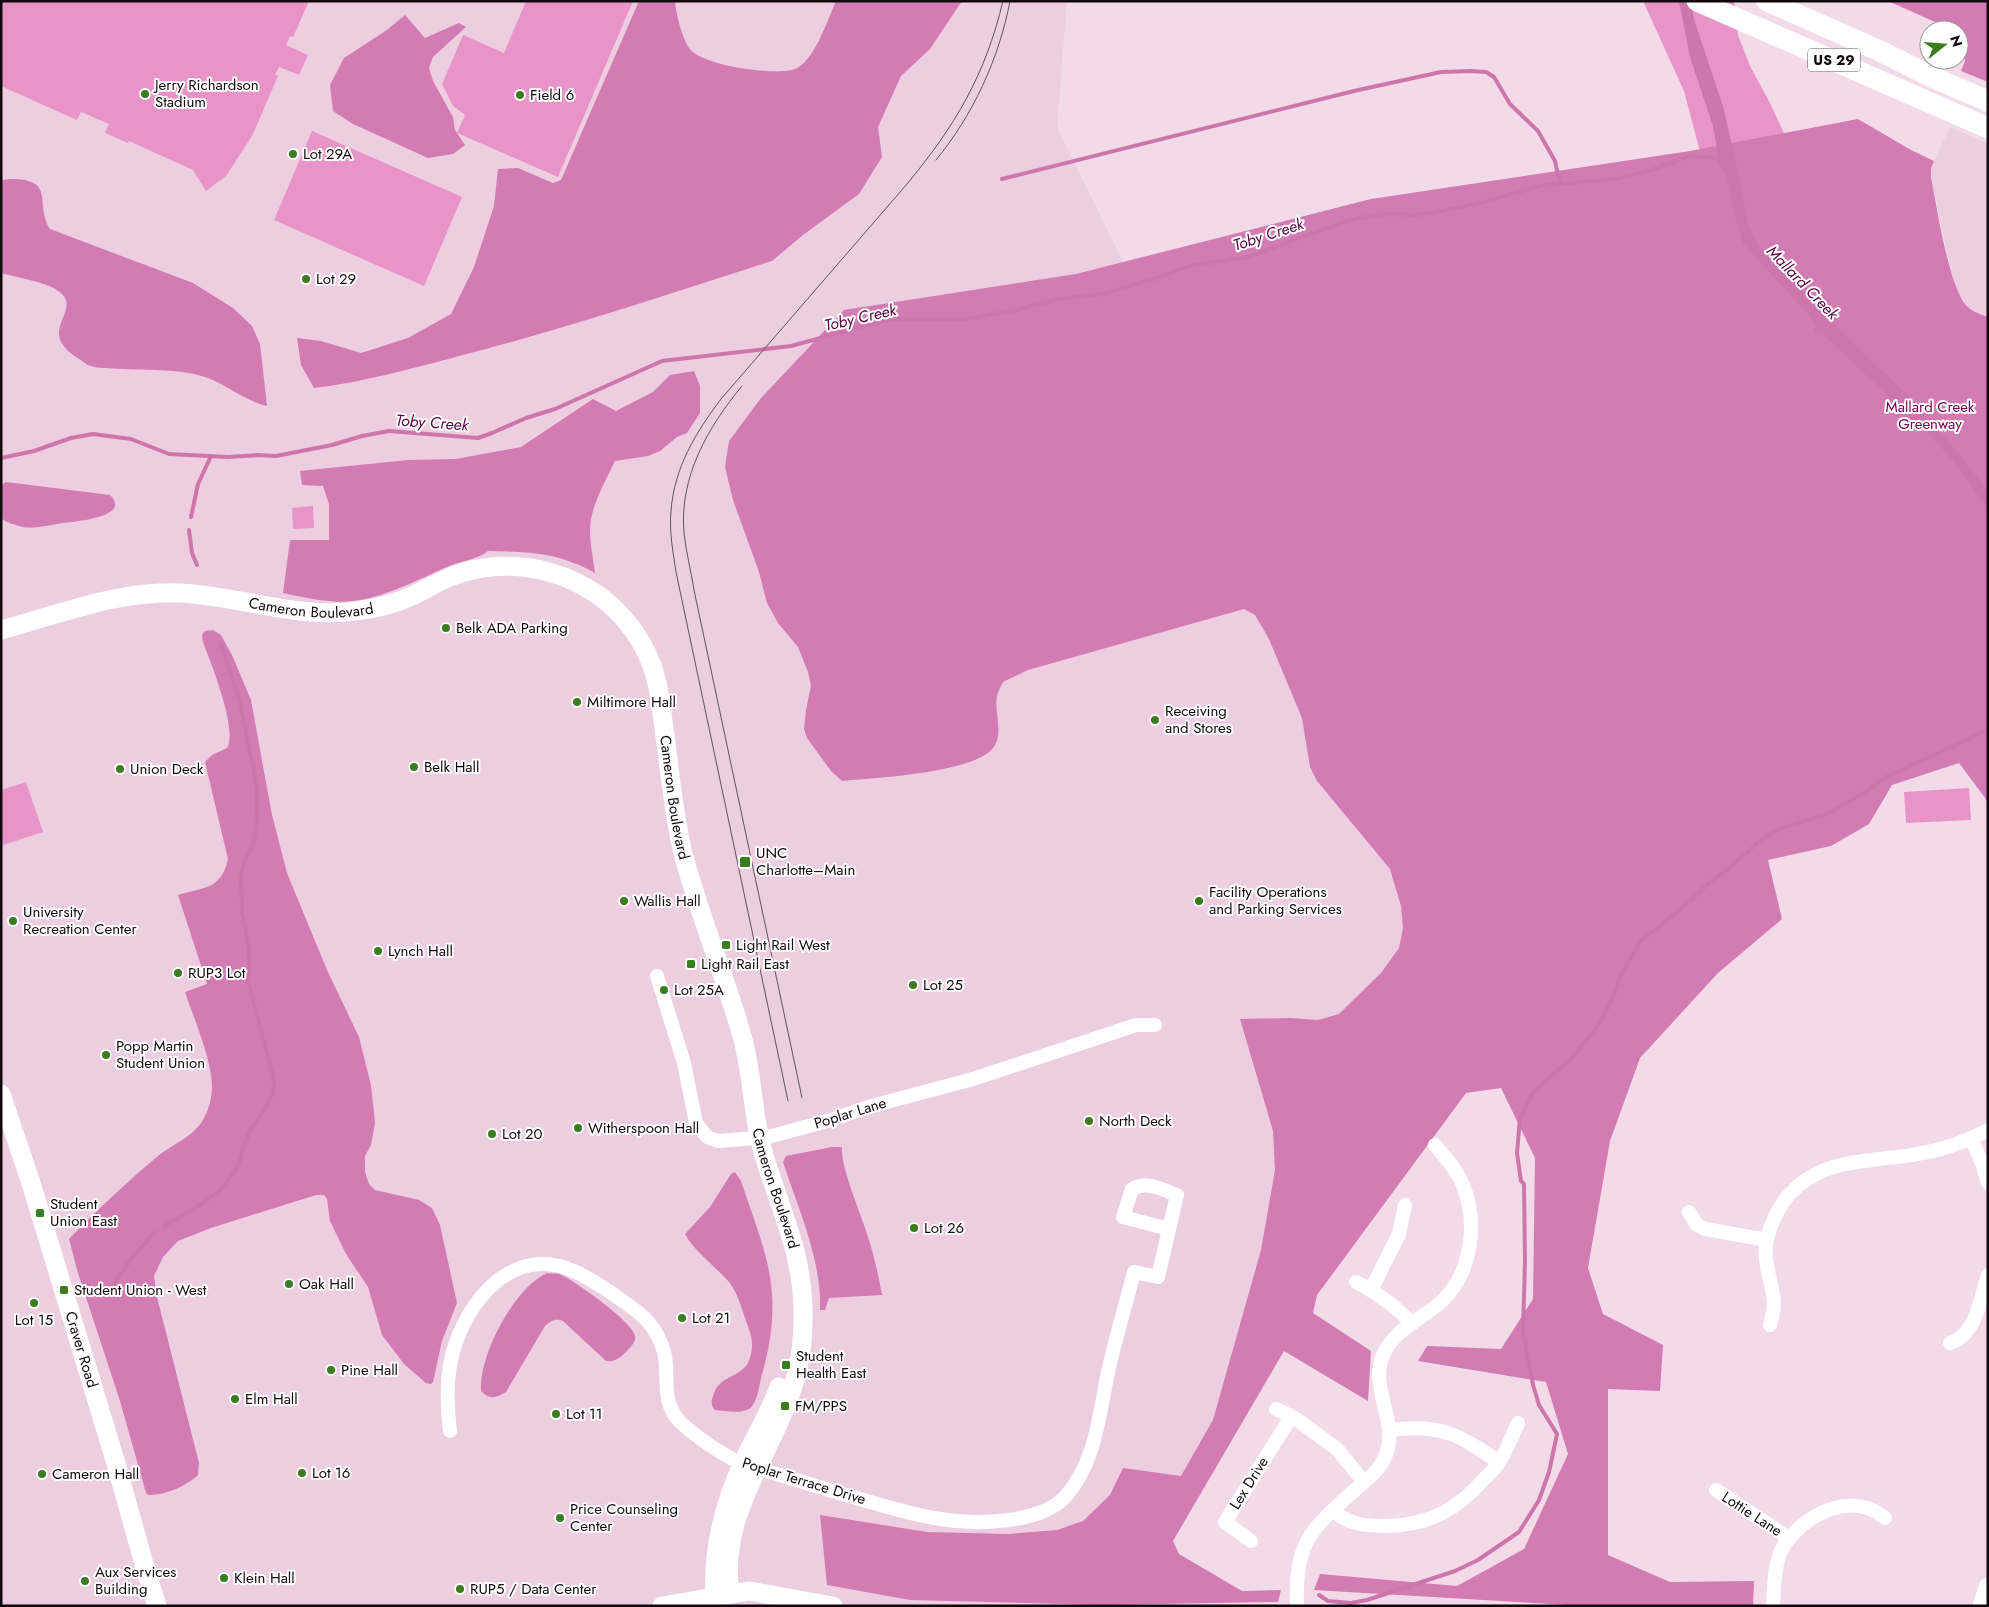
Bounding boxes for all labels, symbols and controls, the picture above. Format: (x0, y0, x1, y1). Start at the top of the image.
north arrow (1919, 20, 1969, 70)
text: N (1945, 33, 1968, 49)
road number: US 29 (1808, 48, 1860, 72)
place label: Jerry Richardson Stadium (153, 74, 259, 113)
place label: Field 6 (530, 84, 574, 106)
marker: Jerry Richardson Stadium (139, 88, 151, 100)
marker: Field 6 (514, 89, 526, 101)
place label: Lot 29A (303, 143, 352, 165)
marker: Lot 29A (287, 148, 299, 160)
water label: Toby Creek (1230, 212, 1307, 257)
water label: Mallard Creek (1761, 240, 1845, 325)
place label: Lot 29 (316, 268, 356, 290)
marker: Lot 29 (300, 273, 312, 285)
water label: Toby Creek (822, 298, 899, 337)
park label: Mallard Creek Greenway (1886, 396, 1975, 435)
water label: Toby Creek (395, 408, 470, 437)
street label: Cameron Boulevard (247, 592, 375, 624)
place label: Belk ADA Parking (456, 617, 568, 639)
marker: Belk ADA Parking (440, 622, 452, 634)
place label: Miltimore Hall (587, 691, 676, 713)
marker: Miltimore Hall (571, 696, 583, 708)
place label: Receiving and Stores (1165, 700, 1232, 739)
marker: Receiving and Stores (1149, 714, 1161, 726)
street label: Cameron Boulevard (654, 734, 695, 862)
place label: Belk Hall (424, 756, 480, 778)
place label: Union Deck (130, 758, 204, 780)
marker: Belk Hall (408, 761, 420, 773)
marker: Union Deck (114, 763, 126, 775)
place label: UNC Charlotte–Main (756, 842, 855, 881)
marker: UNC Charlotte–Main (738, 855, 752, 869)
place label: Facility Operations and Parking Services (1209, 881, 1342, 920)
place label: Wallis Hall (634, 890, 701, 912)
marker: Wallis Hall (618, 895, 630, 907)
marker: Facility Operations and Parking Services (1193, 895, 1205, 907)
place label: University Recreation Center (23, 901, 137, 940)
marker: University Recreation Center (7, 915, 19, 927)
place label: Light Rail West (736, 934, 830, 956)
marker: Light Rail West (720, 939, 732, 951)
place label: Lynch Hall (388, 940, 453, 962)
marker: Lynch Hall (372, 945, 384, 957)
place label: Light Rail East (701, 953, 789, 975)
marker: Light Rail East (685, 958, 697, 970)
place label: RUP3 Lot (188, 962, 246, 984)
marker: RUP3 Lot (172, 967, 184, 979)
place label: Lot 25 (923, 974, 963, 996)
place label: Lot 25A (674, 979, 724, 1001)
marker: Lot 25 (907, 979, 919, 991)
marker: Lot 25A (658, 984, 670, 996)
place label: Popp Martin Student Union (116, 1035, 205, 1074)
marker: Popp Martin Student Union (100, 1049, 112, 1061)
street label: Poplar Lane (811, 1092, 889, 1134)
place label: North Deck (1099, 1110, 1172, 1132)
marker: North Deck (1083, 1115, 1095, 1127)
place label: Witherspoon Hall (588, 1117, 699, 1139)
marker: Witherspoon Hall (572, 1122, 584, 1134)
place label: Lot 20 (502, 1123, 543, 1145)
street label: Cameron Boulevard (747, 1126, 805, 1251)
marker: Lot 20 (486, 1128, 498, 1140)
place label: Student Union East (50, 1193, 117, 1232)
marker: Student Union East (34, 1207, 46, 1219)
place label: Lot 26 (924, 1217, 964, 1239)
marker: Lot 26 (908, 1222, 920, 1234)
place label: Oak Hall (299, 1273, 354, 1295)
marker: Oak Hall (283, 1278, 295, 1290)
place label: Student Union - West (74, 1279, 207, 1301)
marker: Student Union - West (58, 1284, 70, 1296)
marker: Lot 15 (28, 1297, 40, 1309)
place label: Lot 21 (692, 1307, 730, 1329)
place label: Lot 15 (15, 1309, 53, 1331)
street label: Craver Road (60, 1309, 103, 1390)
marker: Lot 21 (676, 1312, 688, 1324)
place label: Student Health East (796, 1345, 867, 1384)
place label: Pine Hall (341, 1359, 398, 1381)
marker: Student Health East (780, 1359, 792, 1371)
marker: Pine Hall (325, 1364, 337, 1376)
place label: Elm Hall (245, 1388, 298, 1410)
marker: Elm Hall (229, 1393, 241, 1405)
place label: FM/PPS (795, 1395, 847, 1417)
marker: FM/PPS (779, 1400, 791, 1412)
place label: Lot 11 (566, 1403, 603, 1425)
marker: Lot 11 (550, 1408, 562, 1420)
street label: Poplar Terrace Drive (739, 1452, 869, 1510)
street label: Lex Drive (1224, 1452, 1274, 1514)
place label: Lot 16 (312, 1462, 350, 1484)
place label: Cameron Hall (52, 1463, 139, 1485)
marker: Lot 16 (296, 1467, 308, 1479)
marker: Cameron Hall (36, 1468, 48, 1480)
street label: Lottie Lane (1718, 1486, 1787, 1542)
place label: Price Counseling Center (570, 1498, 678, 1537)
marker: Price Counseling Center (554, 1512, 566, 1524)
place label: Aux Services Building (95, 1561, 176, 1600)
place label: Klein Hall (234, 1567, 295, 1589)
marker: Klein Hall (218, 1572, 230, 1584)
marker: Aux Services Building (79, 1575, 91, 1587)
place label: RUP5 / Data Center (470, 1578, 597, 1600)
marker: RUP5 / Data Center (454, 1583, 466, 1595)

